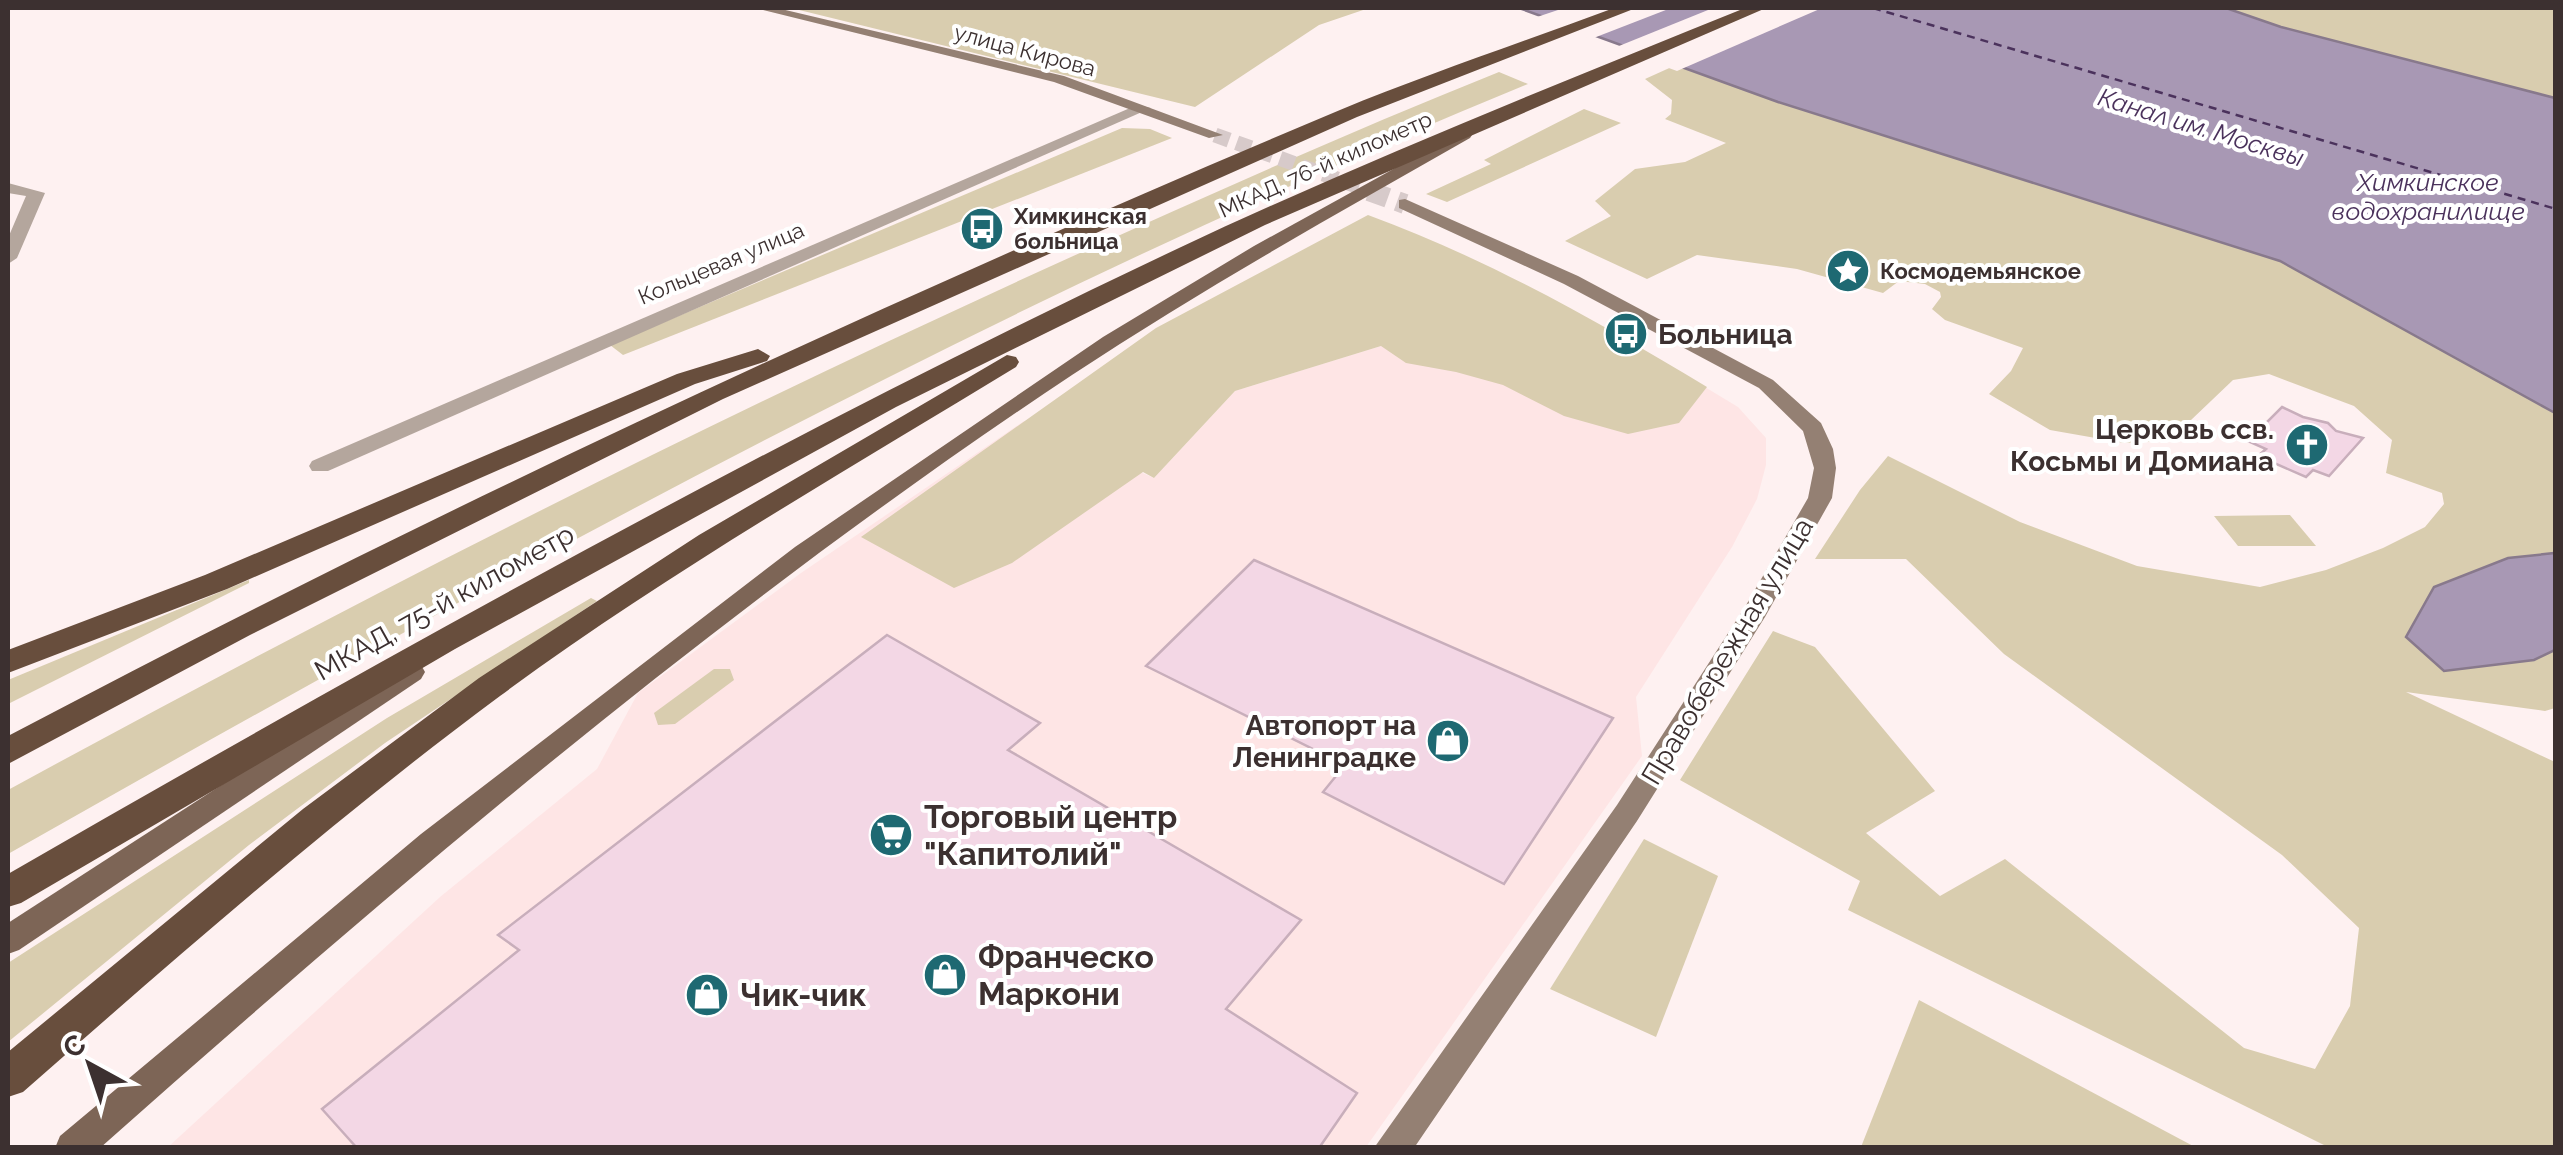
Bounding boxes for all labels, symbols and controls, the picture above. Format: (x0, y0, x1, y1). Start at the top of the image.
street label: улица Кирова (951, 19, 1099, 81)
water label: Канал им. Москвы (2095, 81, 2308, 173)
street label: МКАД, 76-й километр (1214, 105, 1436, 223)
water label: Химкинское водохранилище (2331, 167, 2525, 226)
place label: Химкинская больница (1013, 203, 1147, 254)
bus stop icon: Химкинская больница (959, 206, 1005, 252)
street label: Кольцевая улица (634, 216, 808, 310)
place icon: Космодемьянское (1825, 248, 1871, 294)
place label: Космодемьянское (1880, 258, 2081, 284)
bus stop icon: Больница (1603, 311, 1649, 357)
place label: Больница (1658, 318, 1793, 351)
place label: Церковь ссв. Косьмы и Домиана (2010, 413, 2274, 478)
church icon: Церковь ссв. Косьмы и Домиана (2284, 422, 2330, 468)
street label: Правобережная улица (1635, 512, 1820, 791)
street label: МКАД, 75-й километр (309, 517, 580, 688)
place label: Автопорт на Ленинградке (1232, 709, 1416, 774)
shop icon: Автопорт на Ленинградке (1425, 718, 1471, 764)
place label: Торговый центр "Капитолий" (924, 798, 1177, 872)
supermarket icon: Торговый центр "Капитолий" (868, 812, 914, 858)
place label: Франческо Маркони (978, 938, 1154, 1012)
shop icon: Франческо Маркони (922, 952, 968, 998)
shop icon: Чик-чик (684, 972, 730, 1018)
place label: Чик-чик (740, 976, 867, 1013)
north arrow (40, 1015, 140, 1115)
text: С (56, 1027, 92, 1065)

